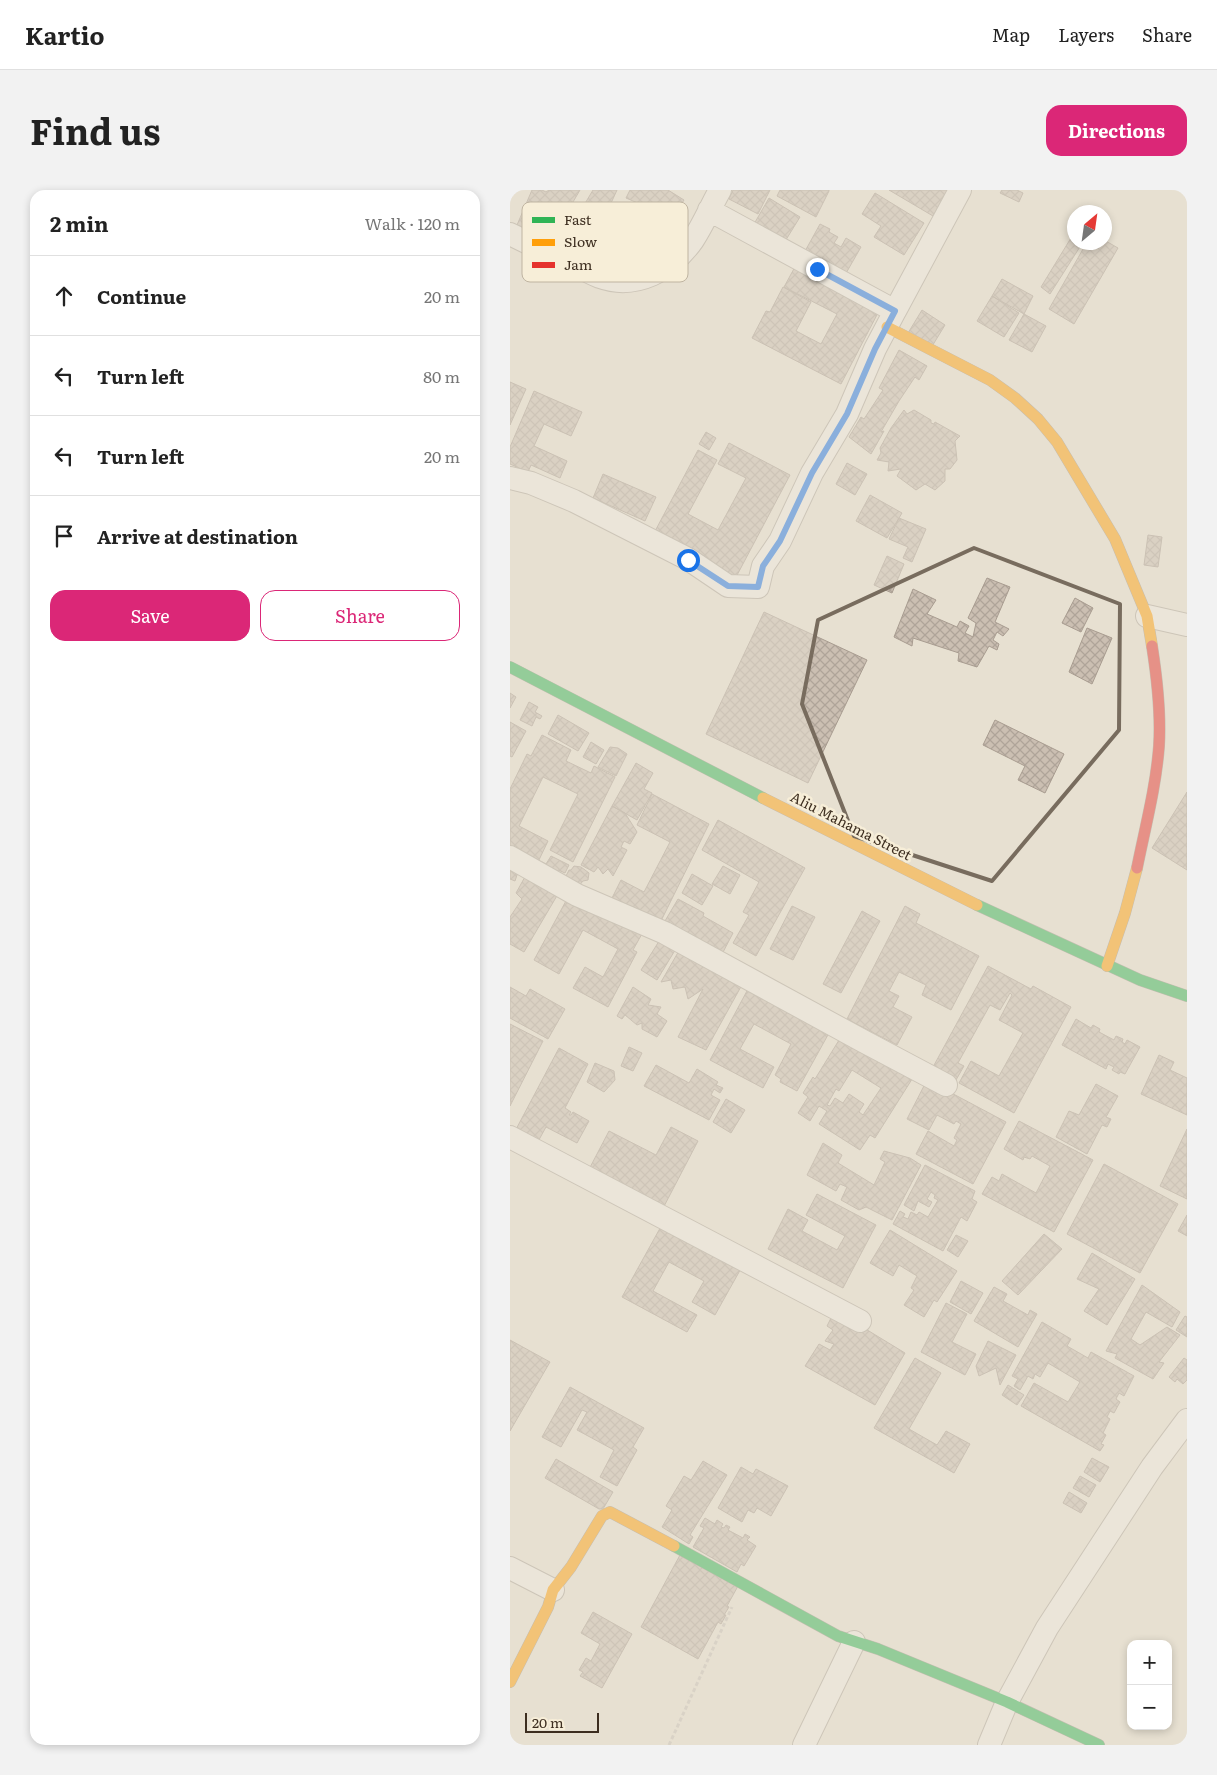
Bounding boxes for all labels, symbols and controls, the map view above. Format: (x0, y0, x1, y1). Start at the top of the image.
text: Kartio (25, 17, 104, 52)
text: Map (992, 21, 1030, 48)
text: Layers (1058, 21, 1114, 48)
text: Share (1142, 21, 1192, 48)
text: Find us (30, 104, 160, 156)
button: Directions (1046, 105, 1187, 156)
legend (522, 202, 688, 282)
north arrow (1067, 205, 1112, 250)
text: 2 min (50, 207, 109, 238)
text: Fast (564, 209, 592, 229)
text: Walk · 120 m (365, 211, 460, 235)
text: Slow (564, 231, 597, 251)
text: Jam (564, 254, 593, 274)
route end (806, 258, 829, 281)
icon: ahead (50, 282, 78, 310)
text: Continue (97, 282, 186, 310)
text: 20 m (424, 284, 460, 308)
icon: left (50, 362, 78, 390)
text: Turn left (97, 362, 184, 390)
text: 80 m (423, 364, 460, 388)
icon: left (50, 442, 78, 470)
text: Turn left (97, 442, 184, 470)
text: 20 m (424, 444, 460, 468)
icon: arrive (50, 522, 78, 550)
text: Arrive at destination (97, 522, 298, 550)
route start (677, 549, 700, 572)
button: Save (50, 590, 250, 641)
button: Share (260, 590, 460, 641)
street label: Aliu Mahama Street (788, 786, 916, 864)
map controls (1127, 1640, 1172, 1730)
button: + (1127, 1640, 1172, 1685)
button: − (1127, 1685, 1172, 1730)
scale bar (525, 1710, 599, 1733)
text: 20 m (532, 1712, 564, 1732)

